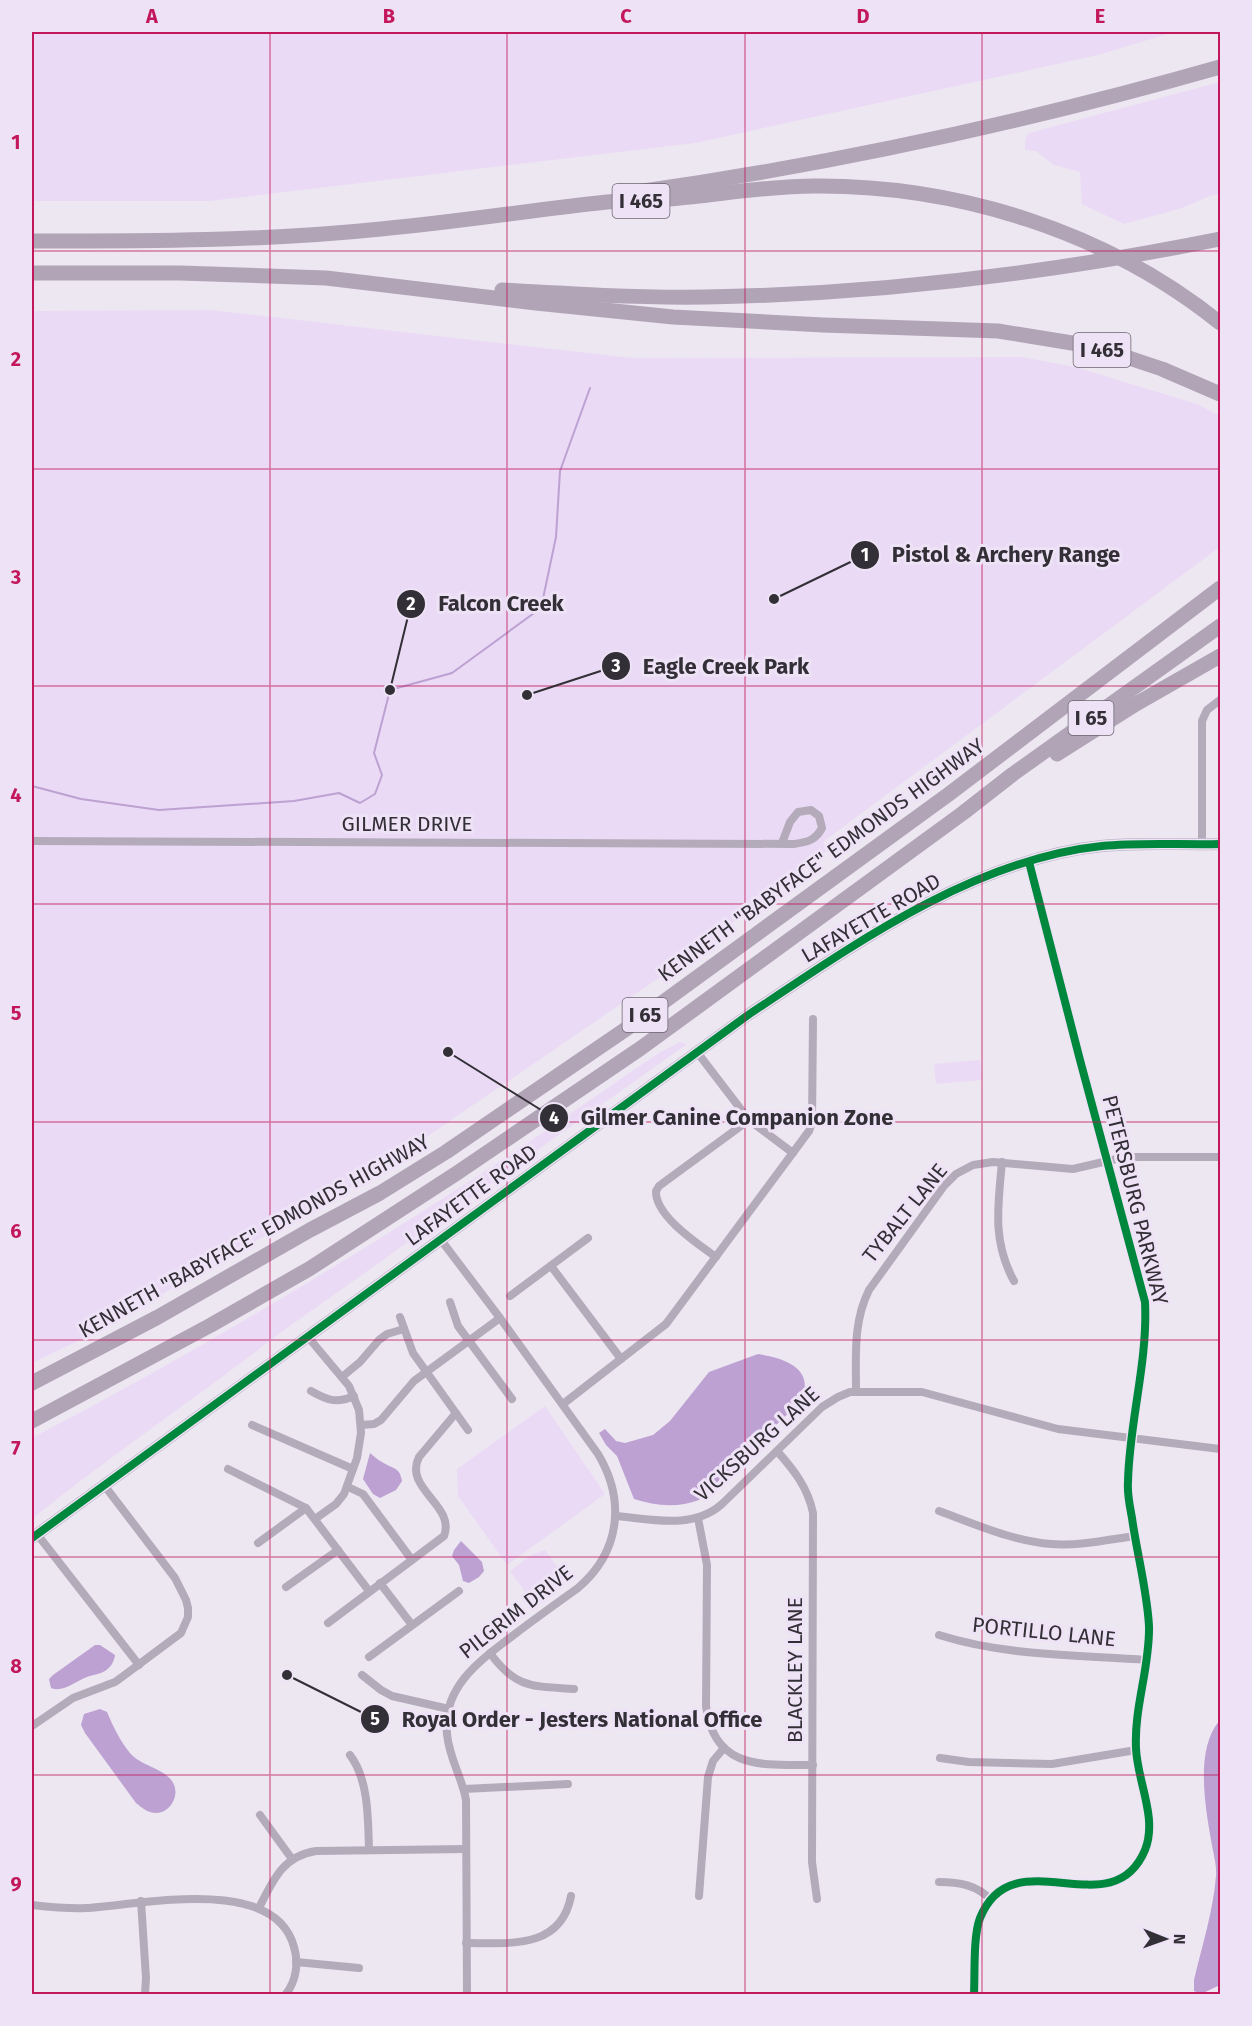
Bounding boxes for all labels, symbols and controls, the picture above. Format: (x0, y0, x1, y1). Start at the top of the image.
text: A (145, 4, 159, 28)
text: B (383, 4, 395, 28)
text: C (620, 4, 632, 28)
text: D (856, 4, 870, 28)
text: E (1095, 4, 1105, 28)
text: 1 (11, 130, 21, 154)
road number: I 465 (612, 184, 670, 218)
road number: I 465 (1074, 333, 1130, 367)
text: 2 (11, 347, 21, 371)
callout: Pistol & Archery Range (850, 535, 1133, 575)
text: Pistol & Archery Range (892, 541, 1120, 568)
text: 1 (861, 544, 869, 566)
text: 3 (10, 565, 21, 589)
callout: Falcon Creek (396, 584, 575, 624)
text: Falcon Creek (438, 590, 565, 617)
text: 2 (406, 593, 416, 615)
callout: Eagle Creek Park (601, 646, 822, 686)
text: Eagle Creek Park (643, 653, 810, 680)
text: 3 (610, 655, 621, 677)
road number: I 65 (1068, 701, 1114, 735)
street label: KENNETH "BABYFACE" EDMONDS HIGHWAY (653, 732, 990, 987)
text: 4 (10, 783, 22, 807)
street label: GILMER DRIVE (342, 811, 472, 837)
street label: LAFAYETTE ROAD (797, 868, 945, 968)
road number: I 65 (622, 998, 668, 1032)
text: 5 (11, 1001, 22, 1025)
street label: PETERSBURG PARKWAY (1096, 1092, 1174, 1308)
callout: Gilmer Canine Companion Zone (539, 1098, 905, 1138)
text: Gilmer Canine Companion Zone (581, 1104, 893, 1131)
text: 4 (549, 1107, 559, 1129)
street label: KENNETH "BABYFACE" EDMONDS HIGHWAY (74, 1128, 434, 1344)
street label: LAFAYETTE ROAD (400, 1139, 542, 1251)
street label: TYBALT LANE (857, 1158, 953, 1268)
text: 6 (10, 1219, 22, 1243)
street label: VICKSBURG LANE (689, 1381, 825, 1507)
text: 7 (11, 1436, 21, 1460)
street label: PILGRIM DRIVE (454, 1559, 578, 1665)
street label: BLACKLEY LANE (782, 1597, 808, 1743)
street label: PORTILLO LANE (971, 1612, 1117, 1652)
text: 8 (10, 1654, 22, 1678)
callout: Royal Order - Jesters National Office (360, 1699, 775, 1739)
text: Royal Order - Jesters National Office (402, 1706, 762, 1733)
text: 5 (370, 1708, 380, 1730)
text: 9 (10, 1872, 22, 1896)
north arrow (1135, 1909, 1195, 1969)
text: N (1170, 1934, 1189, 1945)

